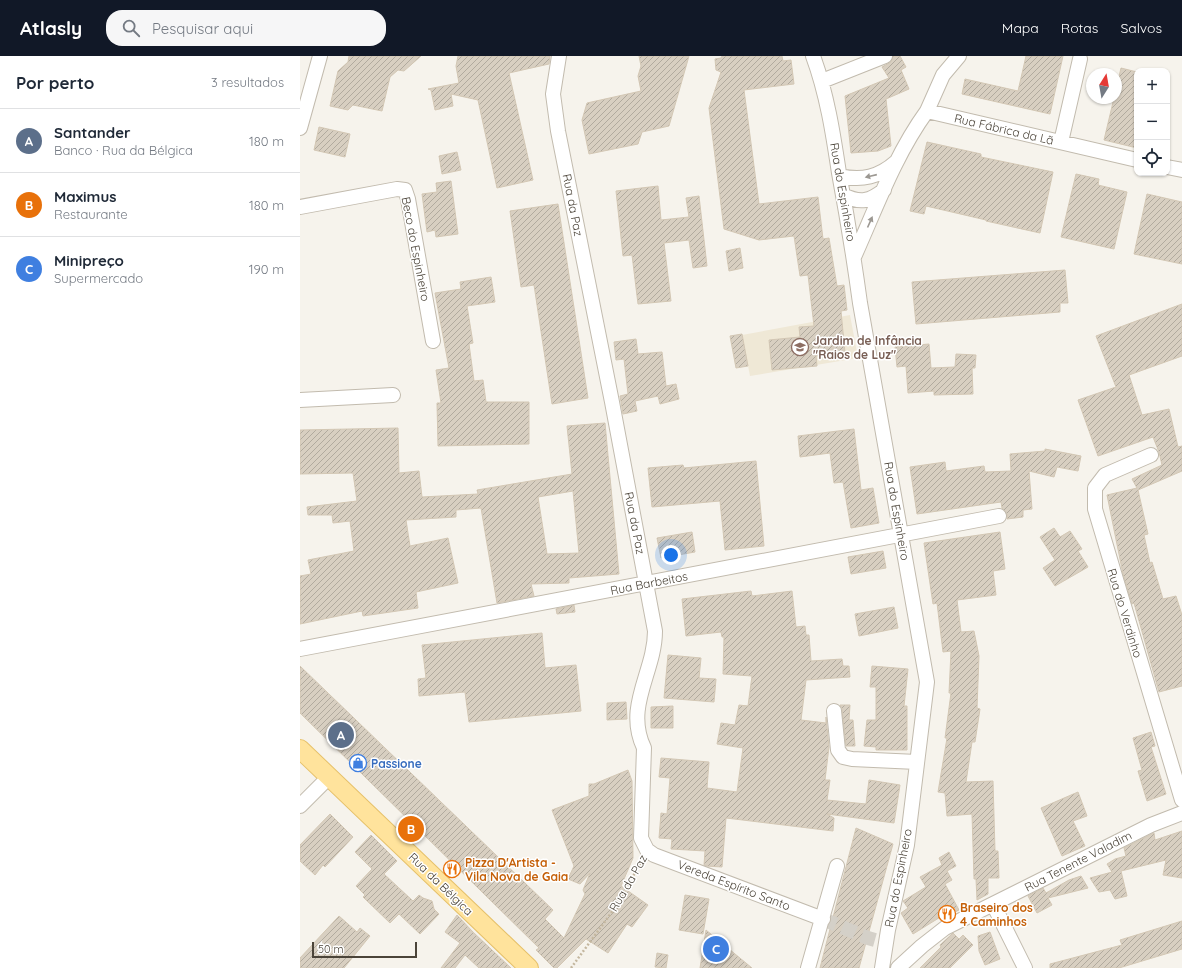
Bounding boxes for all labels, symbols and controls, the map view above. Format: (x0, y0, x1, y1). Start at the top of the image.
search box (106, 10, 386, 46)
text: Atlasly (20, 16, 82, 40)
icon: search (120, 17, 142, 39)
text: Pesquisar aqui (152, 19, 253, 38)
text: Mapa (1002, 19, 1039, 37)
text: Rotas (1061, 19, 1098, 37)
text: Salvos (1120, 19, 1162, 37)
north arrow (1086, 68, 1122, 104)
map controls (1134, 68, 1170, 176)
button: + (1134, 68, 1170, 104)
text: Por perto (16, 72, 94, 93)
text: 3 resultados (211, 74, 284, 90)
button: − (1134, 104, 1170, 140)
street label: Rua Fábrica da Lã (953, 110, 1055, 148)
text: Santander (54, 123, 131, 142)
text: A (25, 133, 33, 149)
text: 180 m (249, 133, 284, 149)
button: locate (1134, 140, 1170, 176)
street label: Rua do Espinheiro (827, 141, 859, 243)
text: Banco · Rua da Bélgica (54, 142, 193, 158)
street label: Rua da Paz (560, 173, 586, 238)
one-way arrow (865, 174, 877, 180)
text: Maximus (54, 187, 116, 206)
street label: Beco do Espinheiro (399, 195, 433, 303)
text: B (25, 197, 33, 213)
text: 180 m (249, 197, 284, 213)
text: Restaurante (54, 206, 128, 222)
one-way arrow (867, 216, 873, 227)
text: Minipreço (54, 251, 124, 270)
text: C (25, 261, 33, 277)
text: 190 m (249, 261, 284, 277)
text: Supermercado (54, 270, 143, 286)
place label: Jardim de Infância "Raios de Luz" (813, 333, 922, 362)
school or university icon: Jardim de Infância "Raios de Luz" (790, 337, 810, 357)
street label: Rua do Espinheiro (881, 460, 913, 562)
street label: Rua da Paz (622, 491, 648, 556)
your location (661, 545, 681, 565)
street label: Rua do Verdinho (1104, 566, 1146, 660)
street label: Rua Barbeitos (609, 568, 689, 598)
pin: A (328, 720, 354, 750)
shop icon: Passione (348, 753, 368, 773)
place label: Passione (371, 756, 422, 771)
pin: B (398, 814, 424, 844)
street label: Rua do Espinheiro (881, 827, 915, 929)
street label: Rua Tenente Valadim (1022, 827, 1134, 895)
street label: Rua da Bélgica (406, 849, 476, 919)
street label: Rua da Paz (606, 852, 650, 914)
place label: Pizza D'Artista - Vila Nova de Gaia (465, 855, 568, 884)
street label: Vereda Espírito Santo (675, 857, 793, 913)
restaurant icon: Pizza D'Artista - Vila Nova de Gaia (442, 859, 462, 879)
place label: Braseiro dos 4 Caminhos (960, 900, 1033, 929)
restaurant icon: Braseiro dos 4 Caminhos (937, 904, 957, 924)
pin: C (703, 934, 729, 964)
scale bar (312, 940, 417, 959)
text: 50 m (318, 942, 344, 956)

